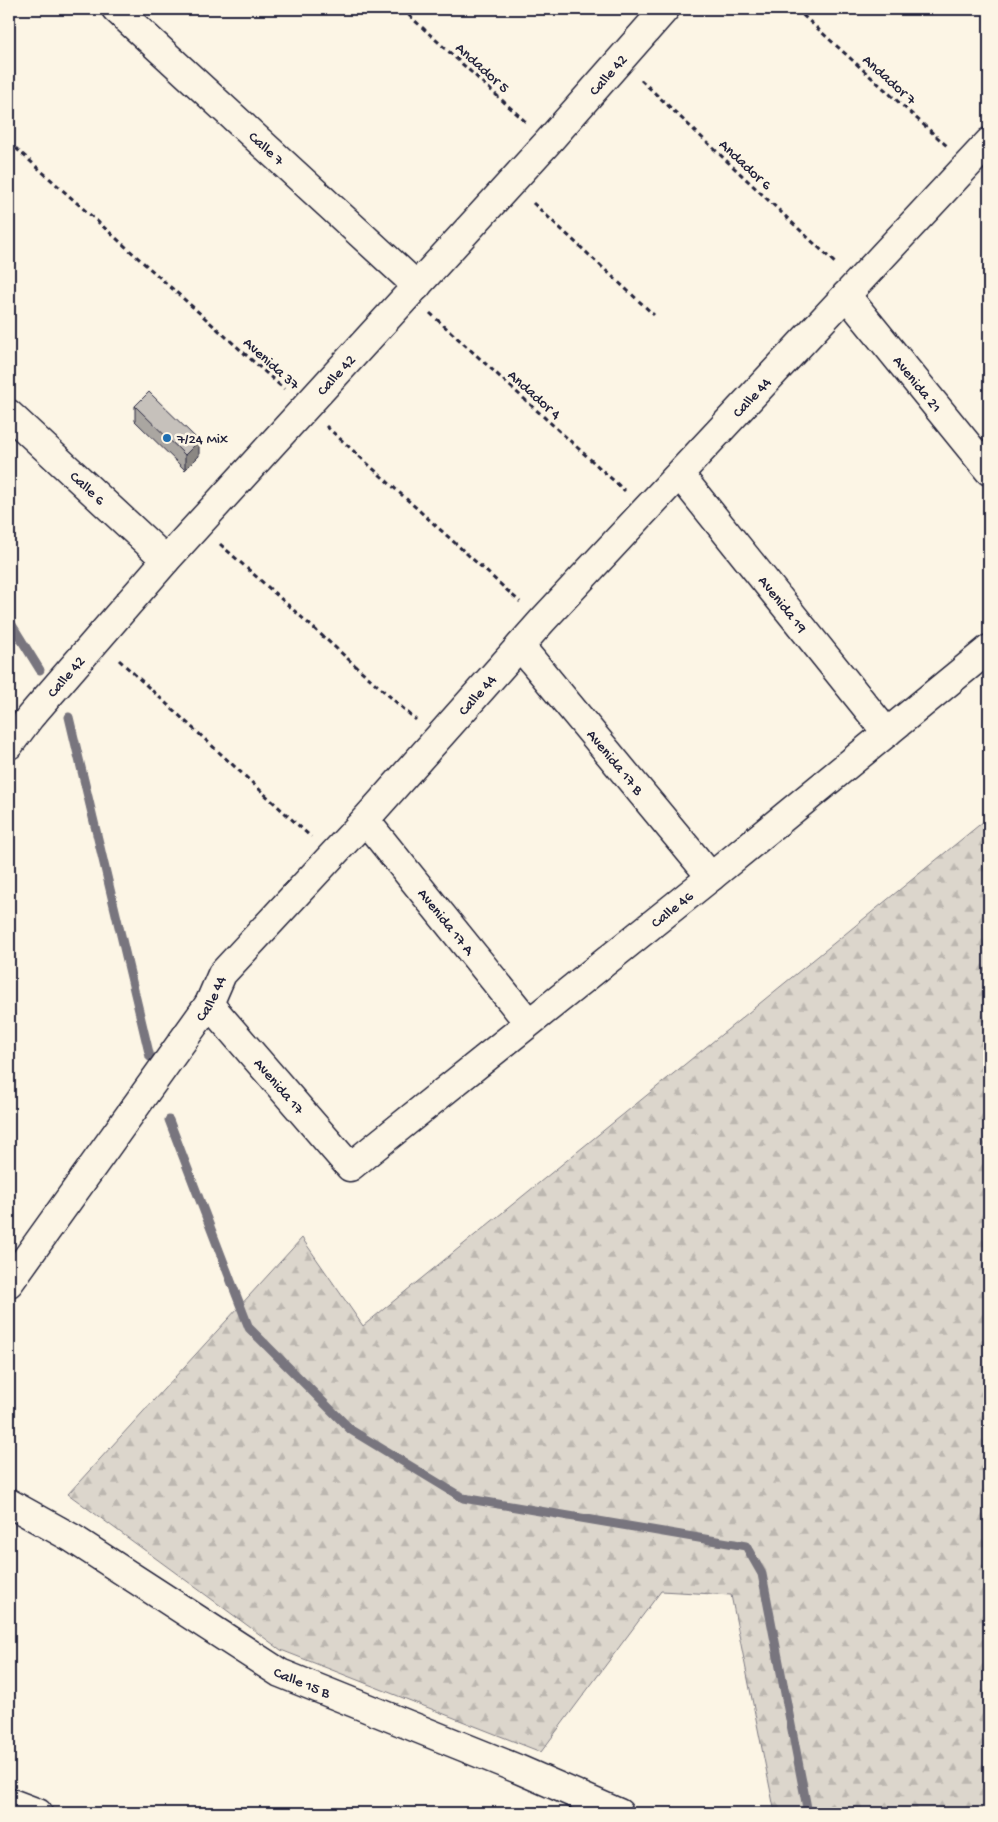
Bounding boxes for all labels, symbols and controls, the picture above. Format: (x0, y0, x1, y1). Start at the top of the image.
street label: Andador 5 (451, 40, 512, 97)
street label: Calle 42 (586, 51, 632, 100)
street label: Andador 7 (858, 52, 920, 110)
street label: Calle 7 (244, 128, 288, 171)
street label: Andador 6 (714, 136, 775, 195)
street label: Avenida 37 (239, 334, 304, 395)
street label: Calle 42 (314, 352, 360, 400)
street label: Avenida 21 (888, 353, 945, 417)
street label: Andador 4 (503, 367, 564, 424)
street label: Calle 44 (729, 374, 776, 422)
place label: 7/24 Mix (176, 431, 228, 449)
marker: 7/24 Mix (161, 432, 173, 444)
street label: Calle 6 (65, 468, 109, 510)
street label: Avenida 19 (753, 573, 810, 637)
street label: Calle 42 (44, 653, 90, 702)
street label: Calle 44 (455, 672, 501, 720)
street label: Avenida 17 B (582, 727, 646, 799)
street label: Avenida 17 A (413, 885, 478, 960)
street label: Calle 46 (648, 888, 698, 933)
street label: Calle 44 (192, 974, 231, 1026)
street label: Avenida 17 (249, 1055, 308, 1120)
street label: Calle 15 B (269, 1664, 333, 1703)

